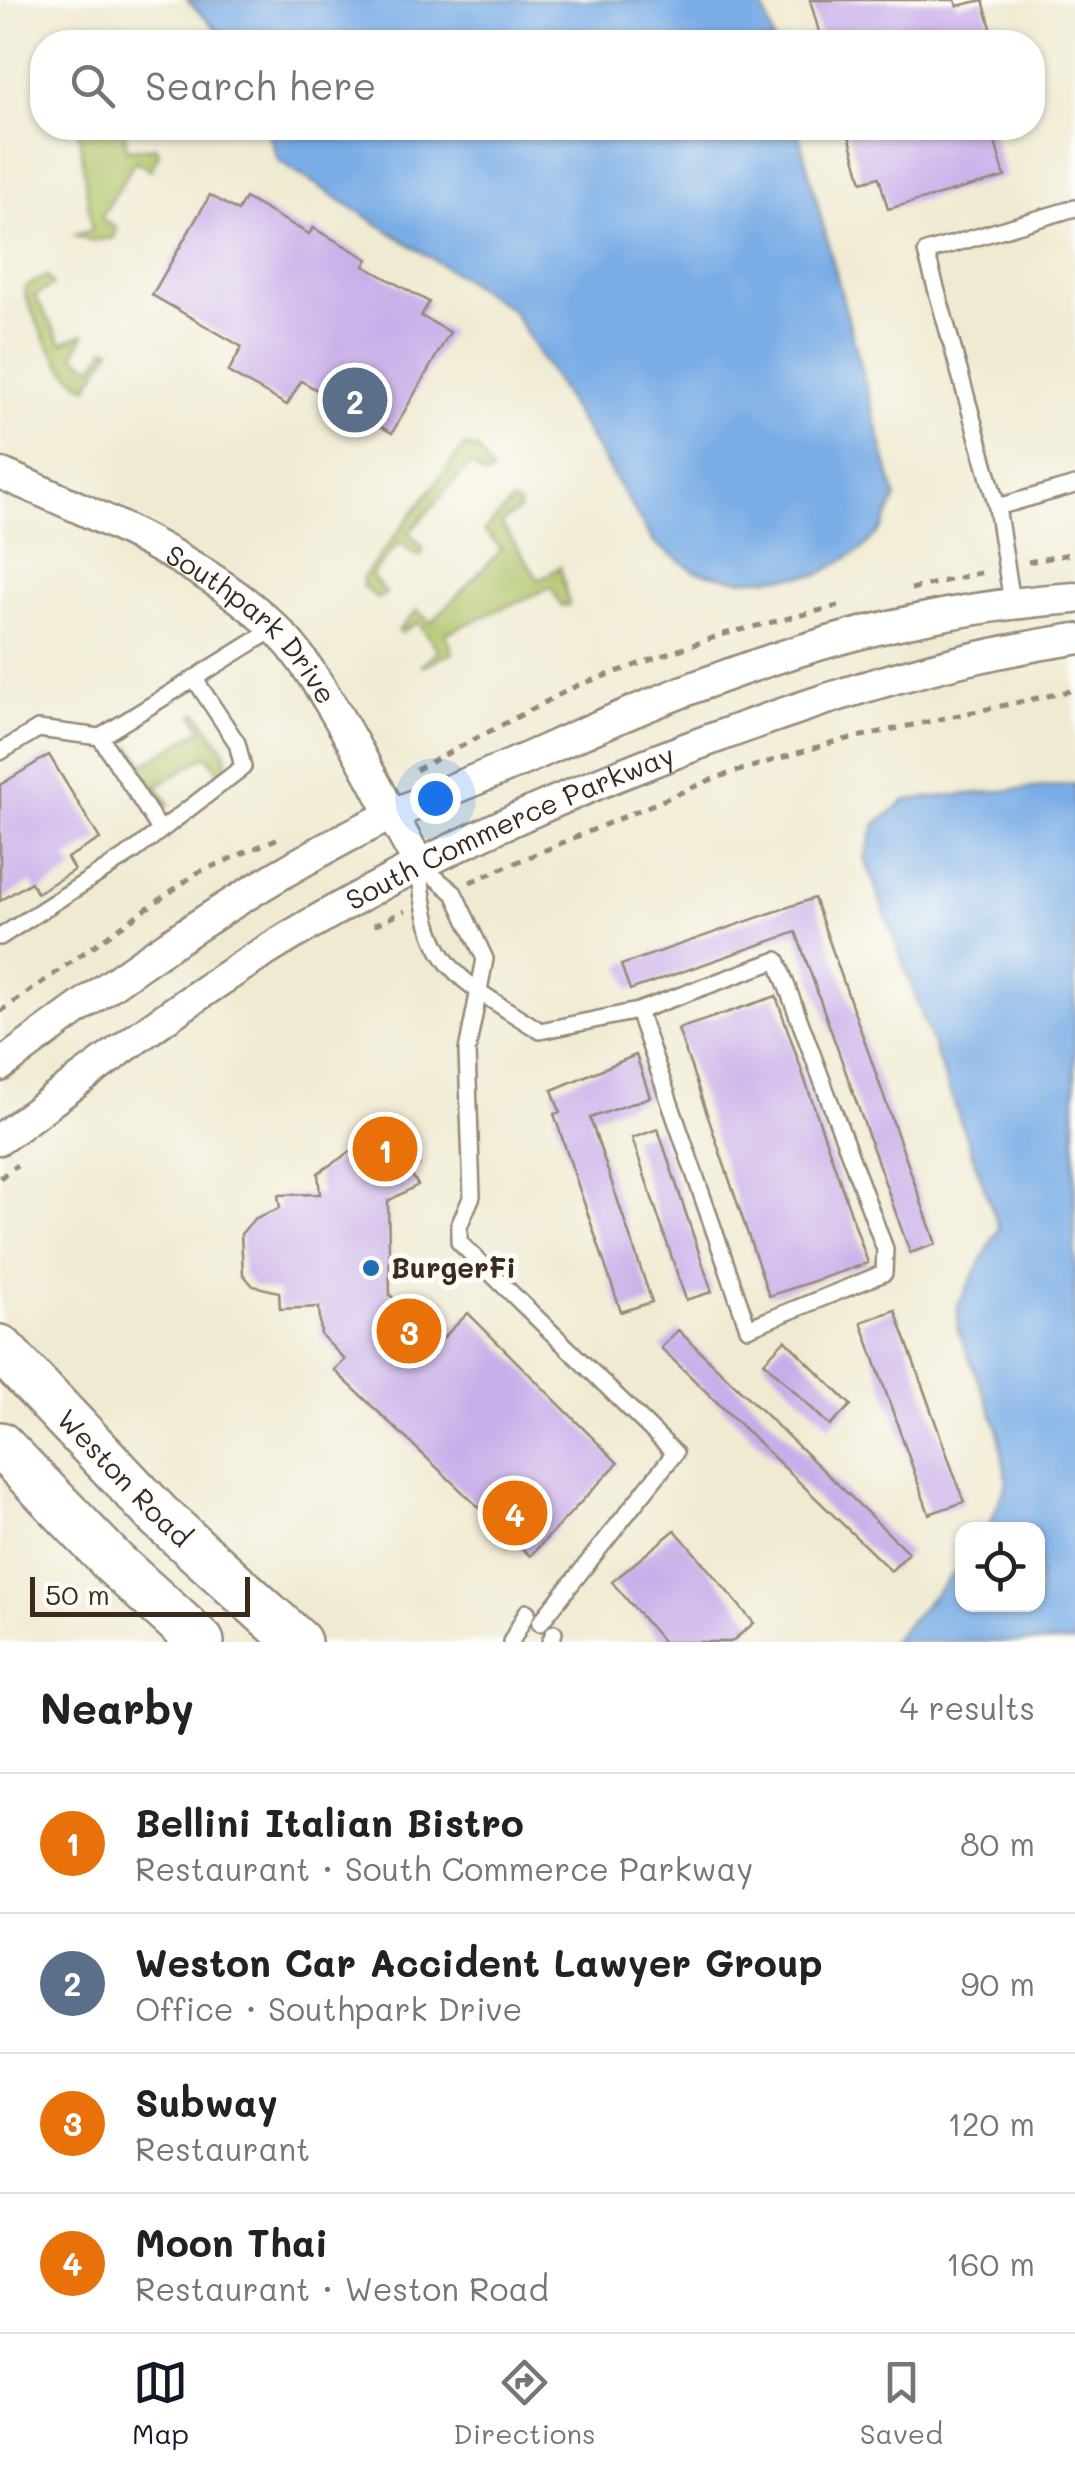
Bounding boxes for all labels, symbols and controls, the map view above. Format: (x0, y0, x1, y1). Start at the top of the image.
search box (30, 30, 1045, 140)
icon: search (65, 58, 120, 113)
text: Search here (145, 60, 376, 110)
pin: 2 (322, 362, 388, 438)
street label: Southpark Drive (160, 536, 345, 710)
street label: South Commerce Parkway (339, 736, 679, 917)
your location (410, 773, 461, 824)
pin: 1 (352, 1112, 418, 1186)
place label: BurgerFi (391, 1249, 516, 1285)
marker: BurgerFi (360, 1257, 382, 1279)
pin: 3 (376, 1294, 442, 1368)
street label: Weston Road (50, 1401, 200, 1554)
pin: 4 (482, 1476, 548, 1550)
map controls (955, 1522, 1045, 1612)
button: locate (955, 1522, 1045, 1612)
scale bar (30, 1572, 250, 1616)
text: 50 m (45, 1576, 110, 1612)
text: Nearby (40, 1680, 194, 1735)
text: 4 results (899, 1686, 1035, 1728)
text: Bellini Italian Bistro (135, 1797, 524, 1847)
text: 1 (65, 1822, 80, 1864)
text: 80 m (960, 1822, 1035, 1864)
text: Restaurant · South Commerce Parkway (135, 1847, 753, 1889)
text: Weston Car Accident Lawyer Group (135, 1937, 823, 1987)
text: 2 (64, 1962, 81, 2004)
text: 90 m (961, 1962, 1035, 2004)
text: Office · Southpark Drive (135, 1987, 522, 2029)
text: Subway (135, 2077, 278, 2127)
text: 3 (63, 2102, 82, 2144)
text: 120 m (947, 2102, 1035, 2144)
text: Restaurant (135, 2127, 310, 2169)
text: Moon Thai (135, 2217, 328, 2267)
text: 4 (62, 2242, 83, 2284)
text: 160 m (946, 2242, 1035, 2284)
text: Restaurant · Weston Road (135, 2267, 549, 2309)
tab: Map (132, 2355, 189, 2451)
tab: Directions (453, 2355, 596, 2451)
tab: Saved (860, 2355, 943, 2451)

